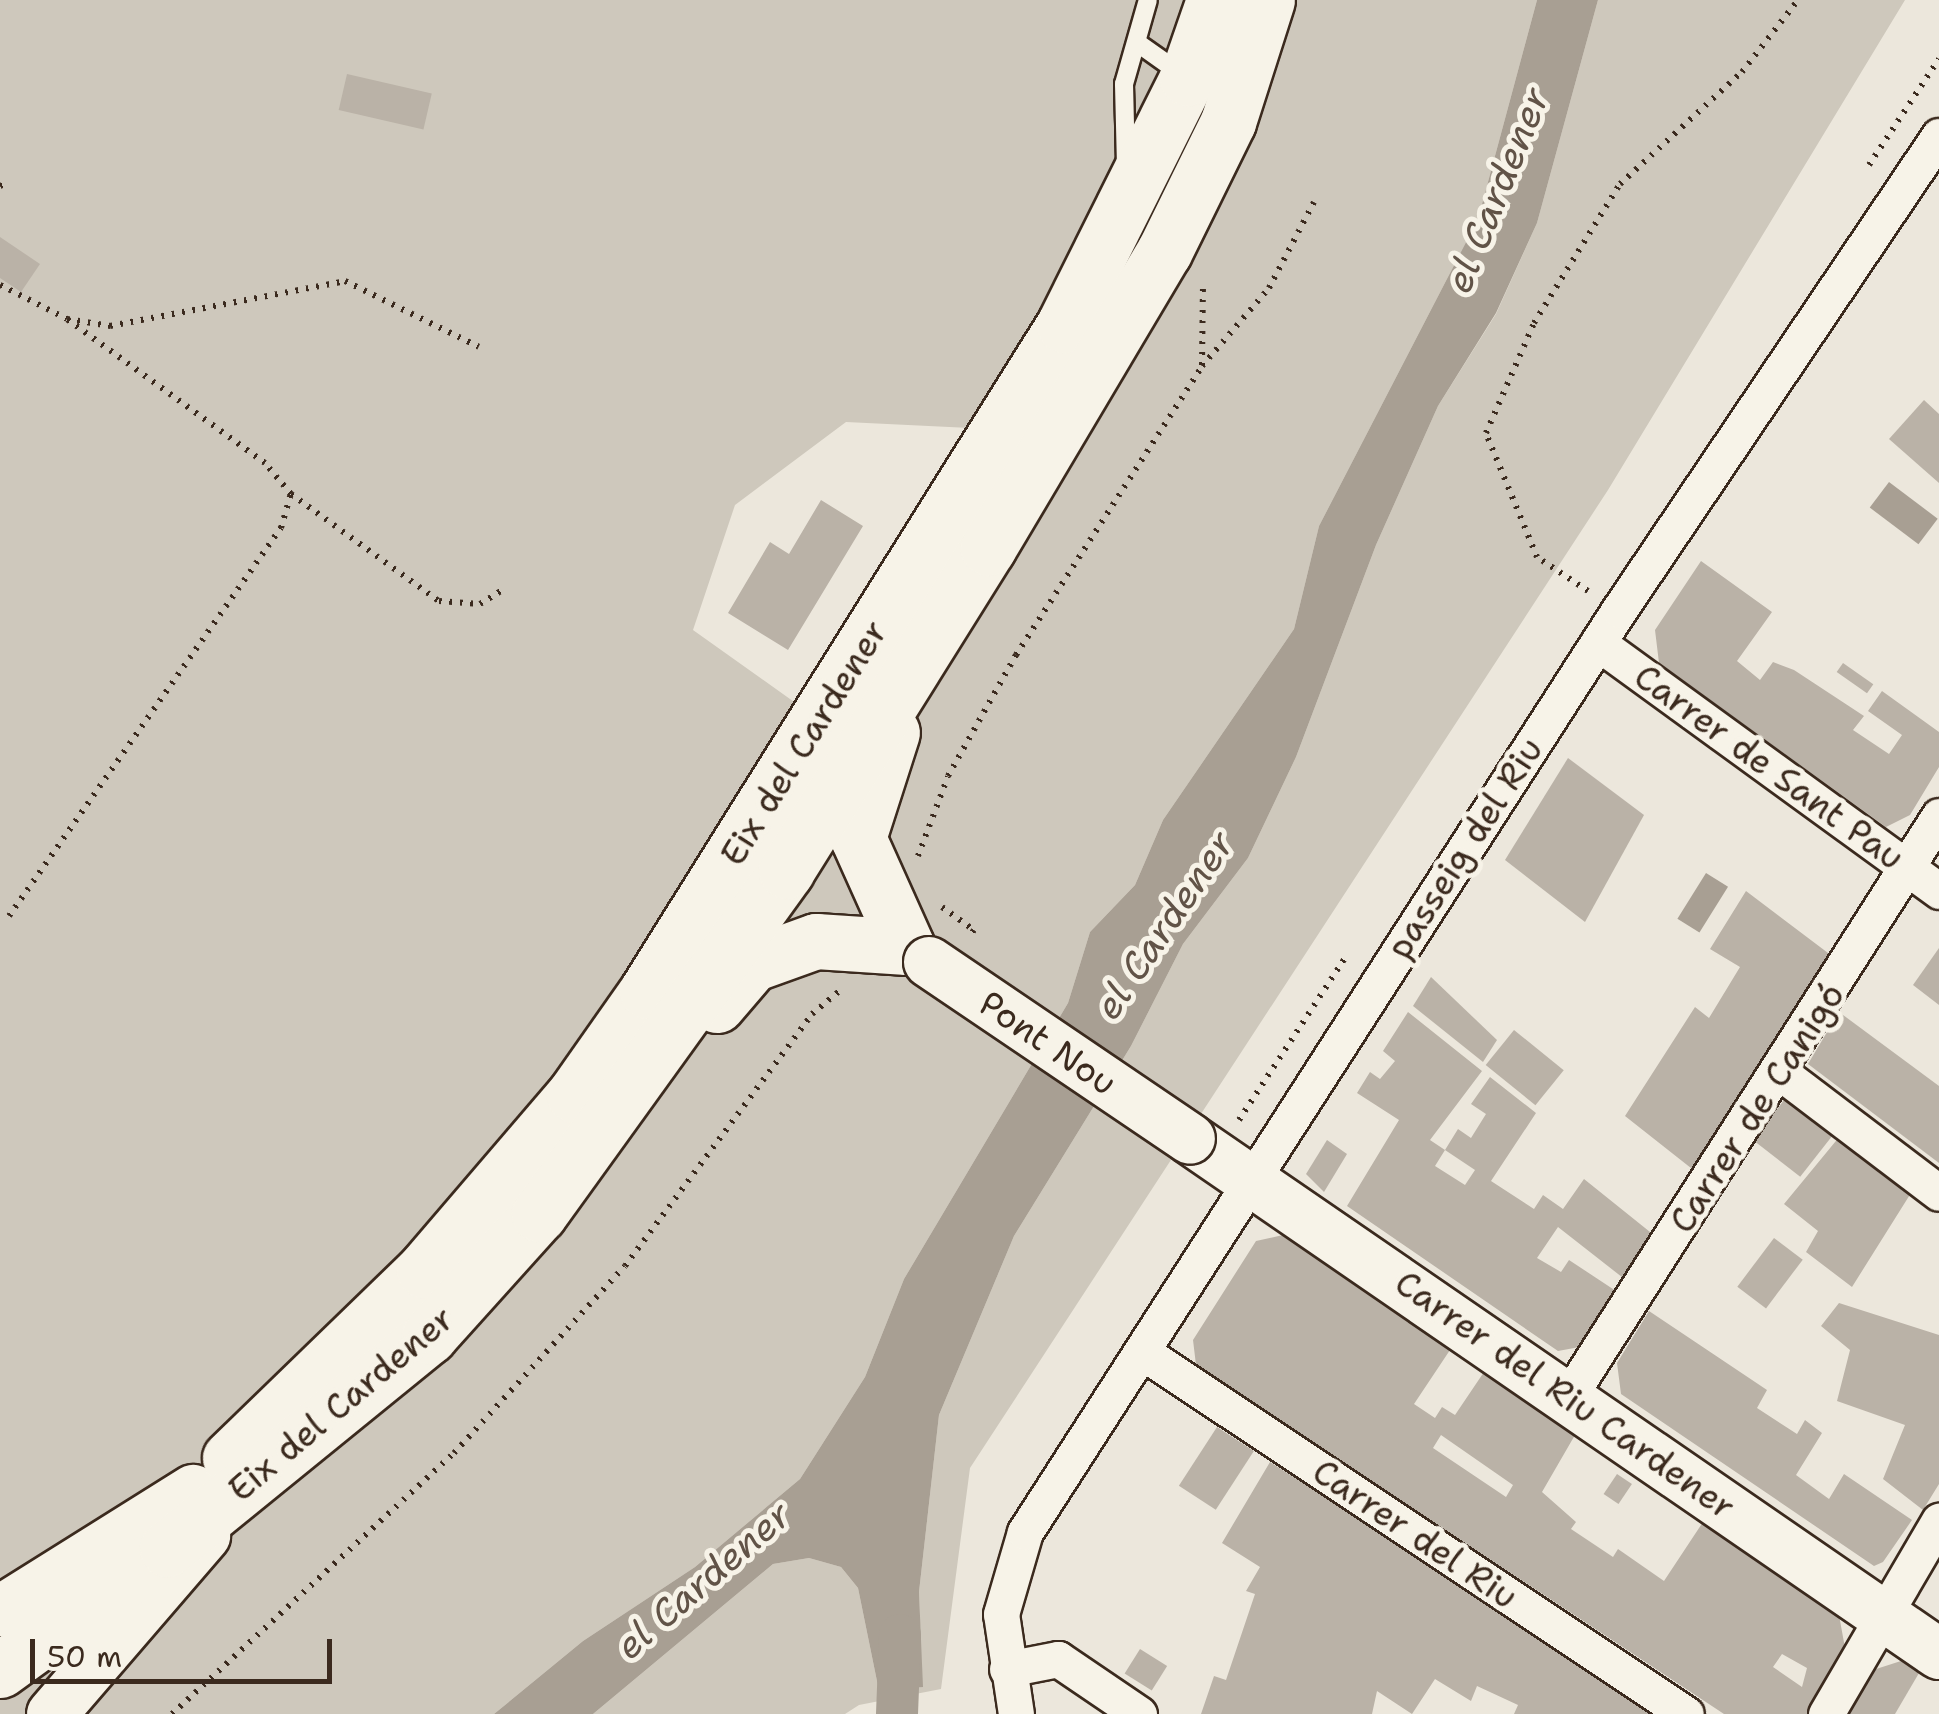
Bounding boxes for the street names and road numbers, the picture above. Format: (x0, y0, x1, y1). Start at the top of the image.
street label: Eix del Cardener (712, 613, 896, 873)
street label: Carrer de Sant Pau (1626, 655, 1912, 879)
street label: passeig del Riu (1378, 730, 1552, 966)
street label: Carrer de Canigó (1661, 975, 1853, 1241)
street label: Pont Nou (971, 982, 1125, 1104)
street label: Carrer del Riu Cardener (1387, 1262, 1743, 1528)
street label: Eix del Cardener (220, 1298, 462, 1510)
street label: Carrer del Riu (1305, 1450, 1525, 1618)

